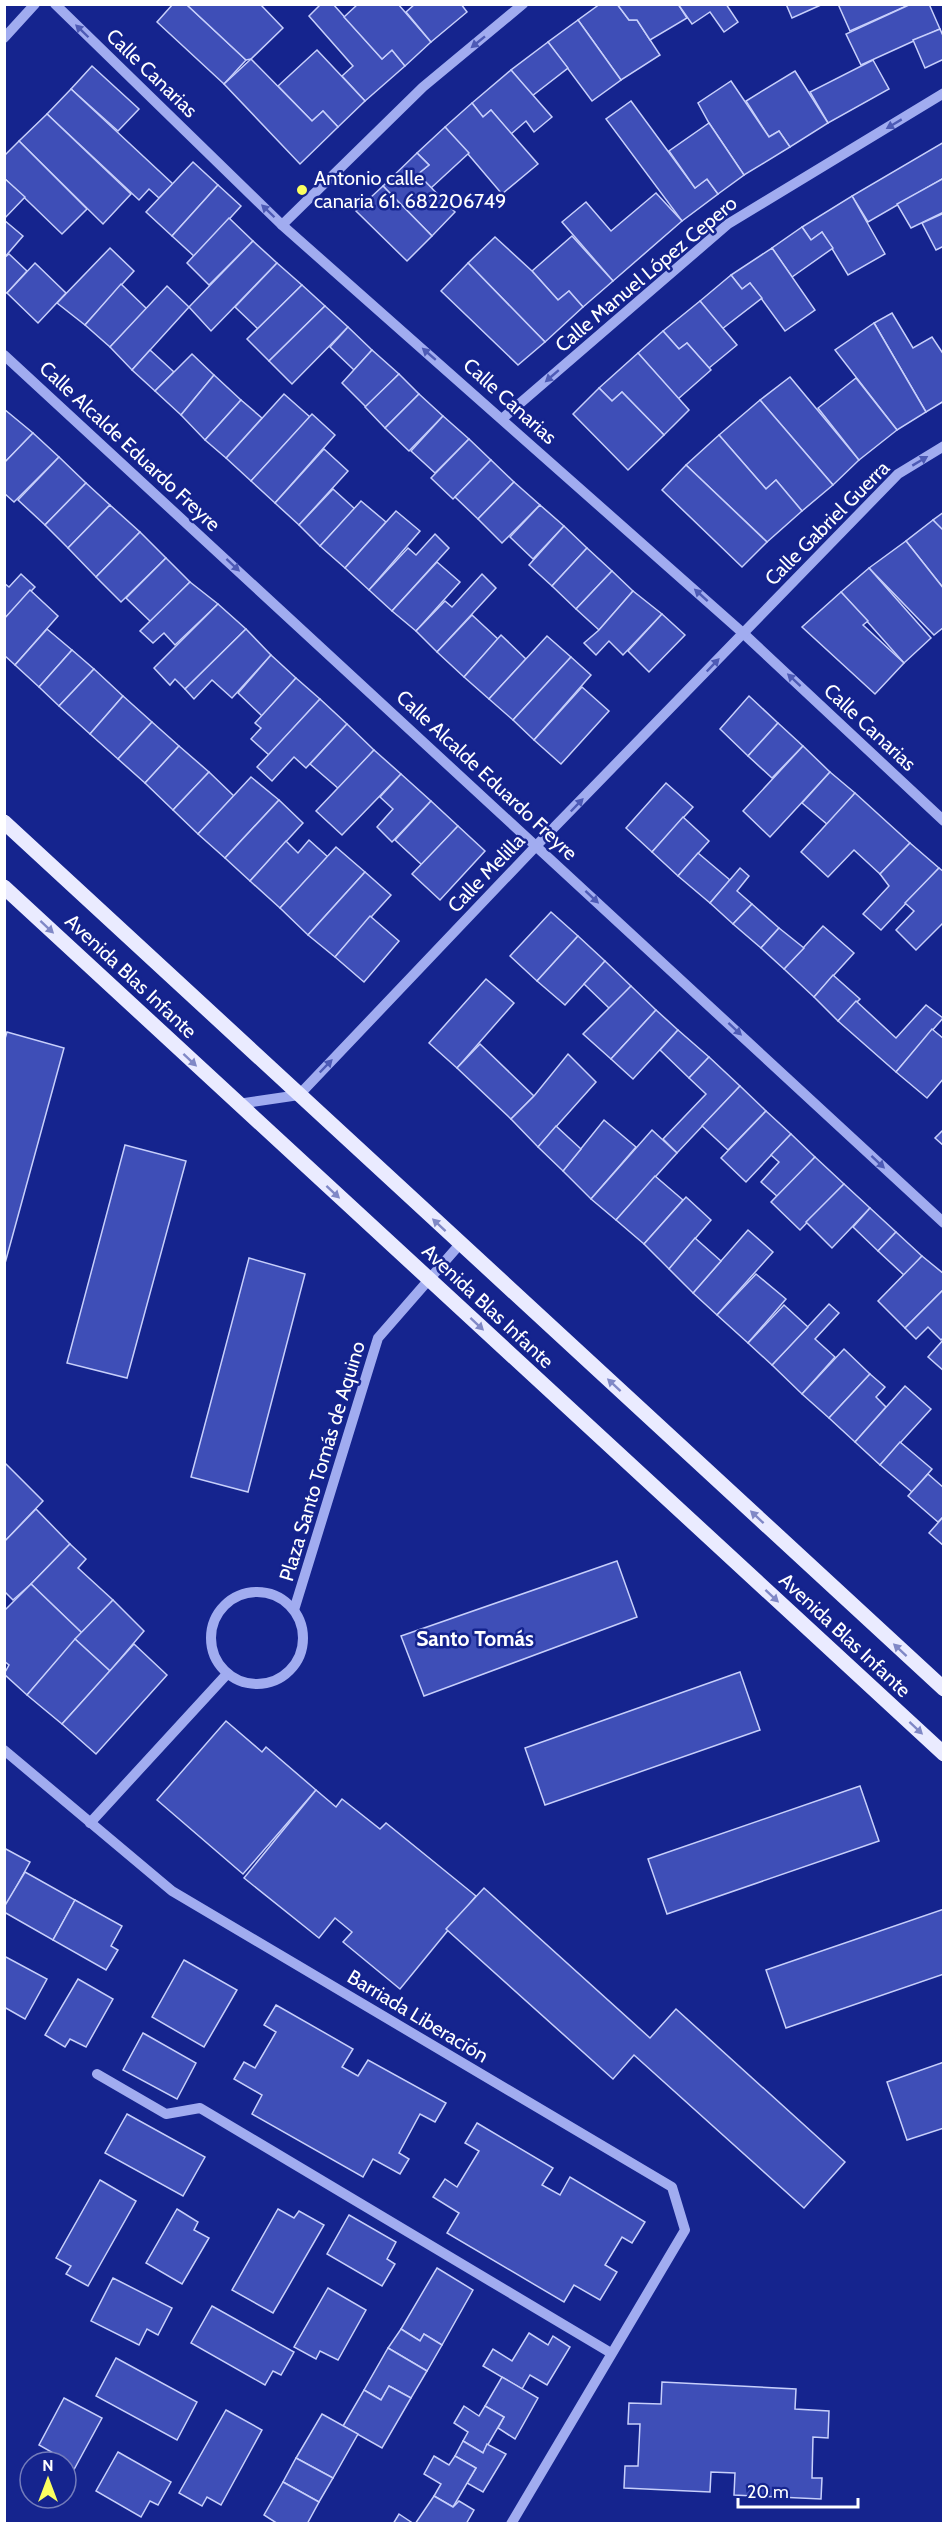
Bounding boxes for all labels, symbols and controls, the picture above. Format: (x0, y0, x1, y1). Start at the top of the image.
one-way arrow (75, 24, 90, 38)
street label: Calle Canarias (102, 24, 202, 122)
one-way arrow (470, 35, 486, 48)
one-way arrow (885, 118, 902, 129)
place label: Antonio calle canaria 61. 682206749 (314, 166, 506, 213)
marker: Antonio calle canaria 61. 682206749 (295, 183, 309, 197)
street label: Calle Manuel López Cepero (550, 191, 742, 357)
one-way arrow (261, 204, 275, 218)
one-way arrow (422, 348, 437, 361)
street label: Calle Canarias (458, 353, 562, 449)
street label: Calle Alcalde Eduardo Freyre (35, 356, 225, 536)
one-way arrow (545, 369, 560, 382)
street label: Calle Gabriel Guerra (760, 455, 895, 590)
one-way arrow (912, 455, 928, 466)
one-way arrow (225, 558, 240, 571)
one-way arrow (693, 588, 708, 602)
one-way arrow (706, 659, 720, 673)
one-way arrow (787, 674, 801, 688)
street label: Calle Canarias (819, 678, 921, 776)
street label: Calle Alcalde Eduardo Freyre (392, 685, 582, 865)
one-way arrow (570, 797, 584, 812)
street label: Calle Melilla (443, 828, 530, 917)
one-way arrow (585, 890, 600, 904)
street label: Avenida Blas Infante (60, 909, 202, 1043)
one-way arrow (40, 920, 55, 934)
one-way arrow (728, 1022, 742, 1036)
one-way arrow (182, 1053, 197, 1066)
one-way arrow (318, 1060, 332, 1074)
one-way arrow (870, 1155, 885, 1168)
one-way arrow (326, 1185, 341, 1199)
one-way arrow (432, 1219, 447, 1232)
street label: Avenida Blas Infante (417, 1239, 559, 1373)
one-way arrow (469, 1317, 484, 1330)
street label: Plaza Santo Tomás de Aquino (274, 1338, 370, 1584)
one-way arrow (607, 1379, 621, 1393)
one-way arrow (750, 1511, 764, 1525)
street label: Avenida Blas Infante (774, 1568, 916, 1702)
one-way arrow (765, 1589, 780, 1603)
district label: Santo Tomás (416, 1626, 534, 1651)
one-way arrow (894, 1643, 908, 1657)
one-way arrow (908, 1721, 922, 1735)
street label: Barriada Liberación (343, 1964, 493, 2068)
north arrow (18, 2450, 78, 2510)
text: N (42, 2456, 54, 2475)
scale bar (738, 2471, 858, 2509)
text: 20 m (747, 2481, 789, 2503)

